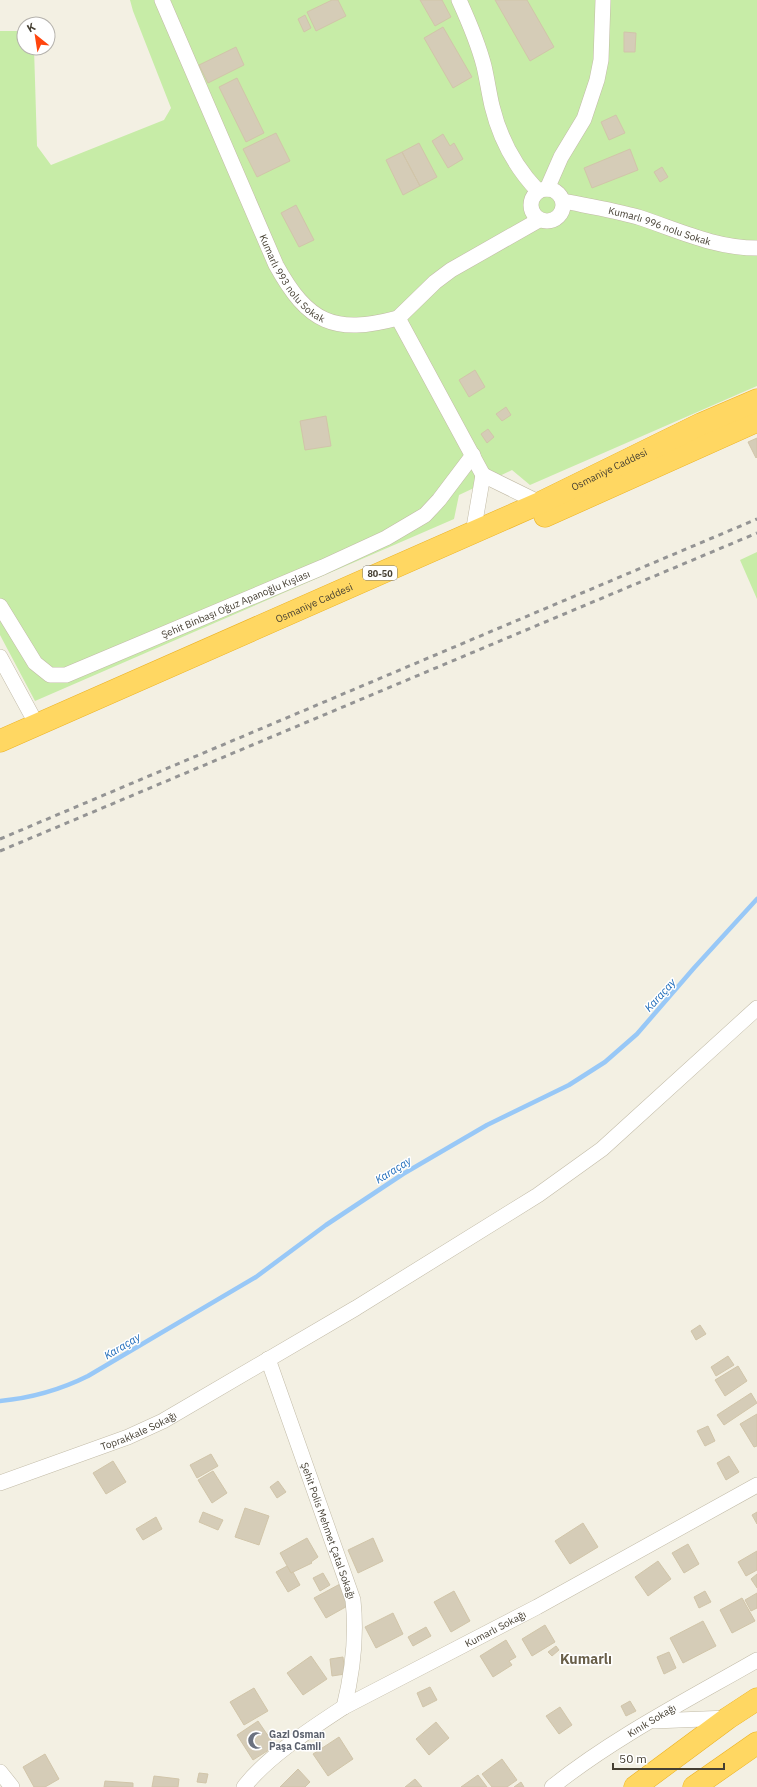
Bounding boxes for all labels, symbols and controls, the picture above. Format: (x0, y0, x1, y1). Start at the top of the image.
north arrow (16, 16, 56, 56)
text: K (24, 19, 38, 35)
street label: Kumarlı 996 nolu Sokak (607, 203, 713, 248)
street label: Kumarlı 993 nolu Sokak (257, 232, 328, 326)
street label: Osmaniye Caddesi (569, 445, 649, 493)
road number: 80-50 (363, 566, 397, 580)
street label: Şehit Binbaşı Oğuz Apanoğlu Kışlası (159, 567, 312, 641)
street label: Osmaniye Caddesi (273, 580, 355, 625)
water label: Karaçay (641, 975, 679, 1015)
water label: Karaçay (372, 1153, 414, 1187)
water label: Karaçay (101, 1329, 143, 1362)
street label: Toprakkale Sokağı (99, 1408, 179, 1453)
street label: Şehit Polis Mehmet Çatal Sokağı (298, 1461, 359, 1601)
street label: Kumarlı Sokağı (463, 1607, 528, 1650)
district label: Kumarlı (560, 1650, 612, 1668)
street label: Kınık Sokağı (625, 1701, 678, 1740)
place label: Gazi Osman Paşa Camii (269, 1728, 325, 1753)
mosque icon: Gazi Osman Paşa Camii (246, 1730, 266, 1750)
scale bar (613, 1745, 724, 1771)
text: 50 m (619, 1751, 647, 1766)

